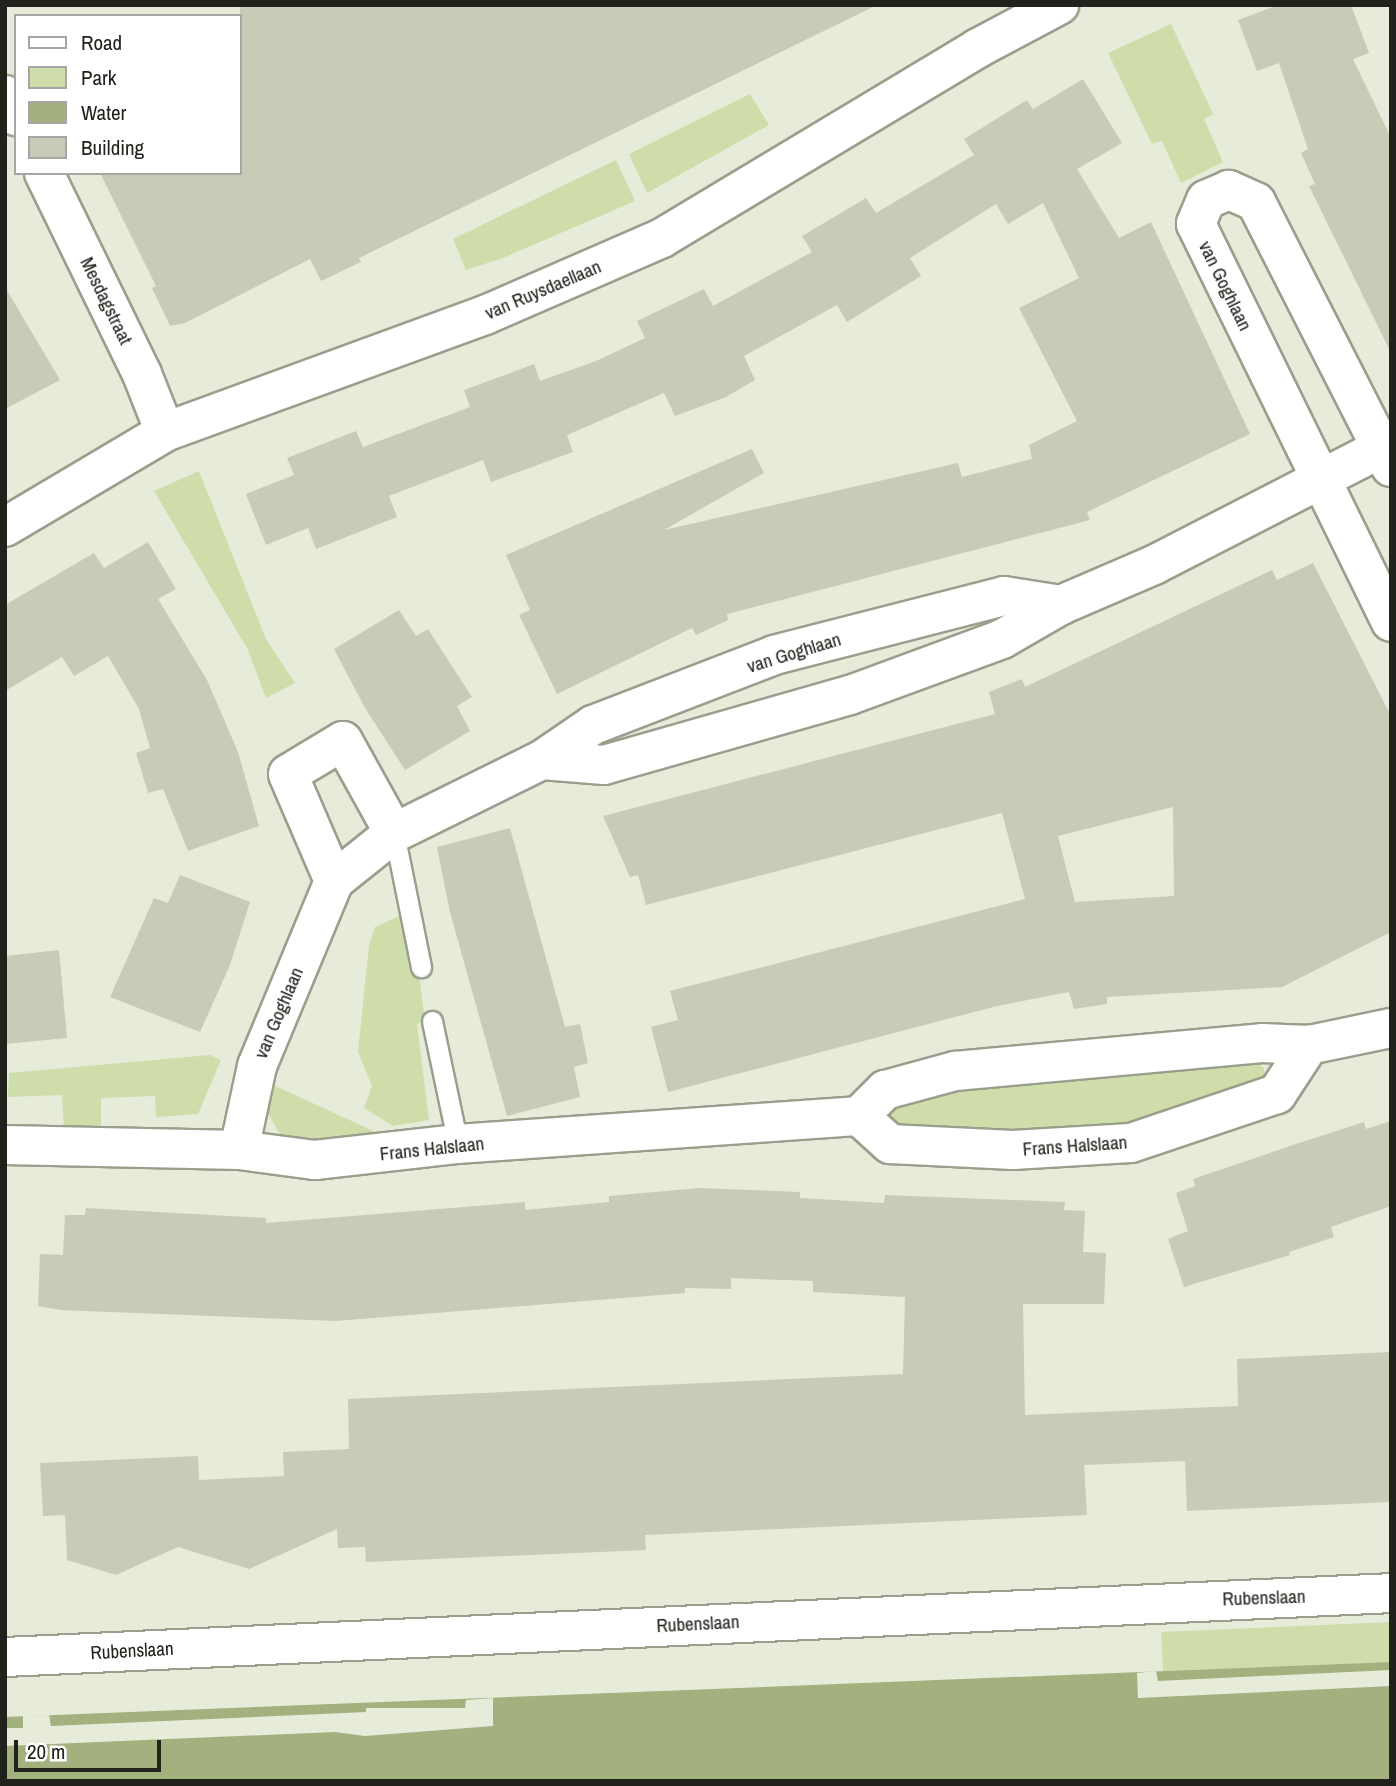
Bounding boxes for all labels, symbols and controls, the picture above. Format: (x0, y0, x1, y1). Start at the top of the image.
legend (14, 14, 242, 175)
text: Road (81, 28, 122, 57)
text: Park (81, 63, 116, 92)
text: Water (81, 98, 126, 127)
text: Building (81, 133, 144, 162)
street label: van Goghlaan (1193, 237, 1257, 335)
street label: Mesdagstraat (75, 254, 137, 348)
street label: van Ruysdaellaan (482, 255, 604, 325)
street label: van Goghlaan (744, 628, 844, 678)
street label: van Goghlaan (250, 964, 308, 1062)
street label: Frans Halslaan (1022, 1131, 1128, 1161)
street label: Frans Halslaan (379, 1132, 485, 1166)
street label: Rubenslaan (1222, 1585, 1306, 1611)
street label: Rubenslaan (656, 1610, 740, 1638)
street label: Rubenslaan (90, 1637, 174, 1665)
scale bar (18, 1726, 164, 1770)
text: 20 m (27, 1737, 65, 1766)

